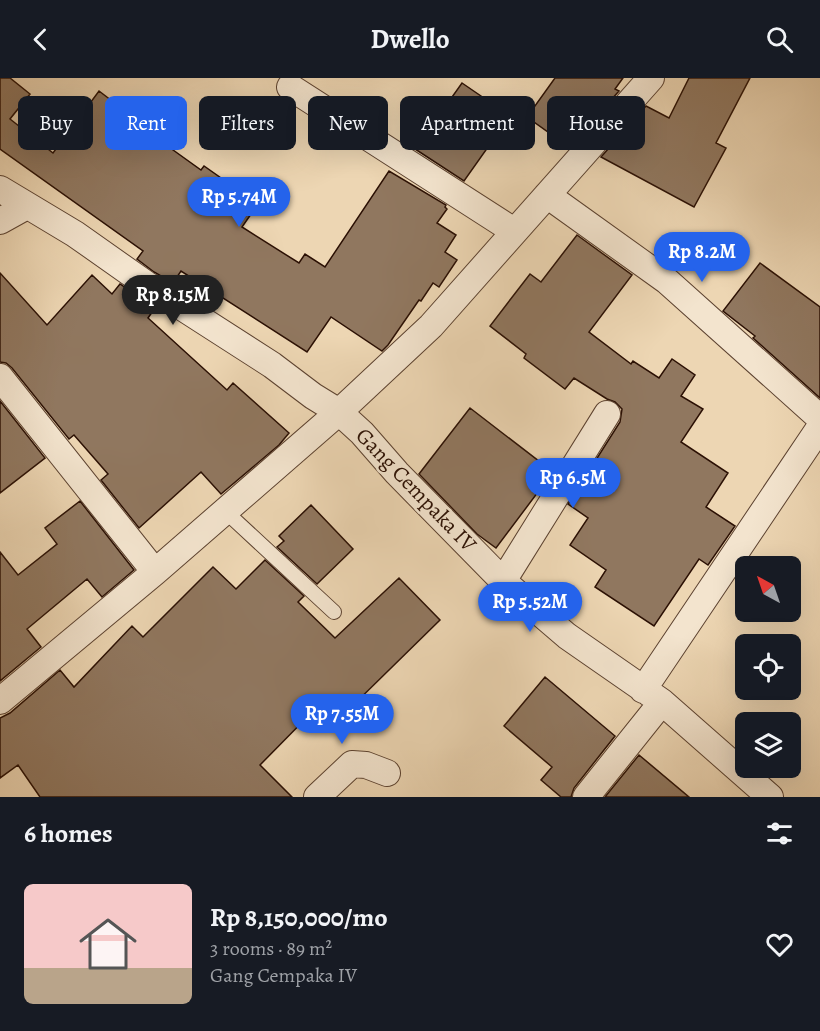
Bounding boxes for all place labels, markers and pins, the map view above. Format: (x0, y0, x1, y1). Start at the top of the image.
pin: Rp 5.74M (177, 177, 301, 228)
pin: Rp 8.2M (647, 232, 757, 283)
pin: Rp 8.15M (111, 275, 235, 326)
pin: Rp 6.5M (518, 458, 628, 509)
pin: Rp 5.52M (468, 582, 592, 633)
pin: Rp 7.55M (280, 694, 404, 745)

